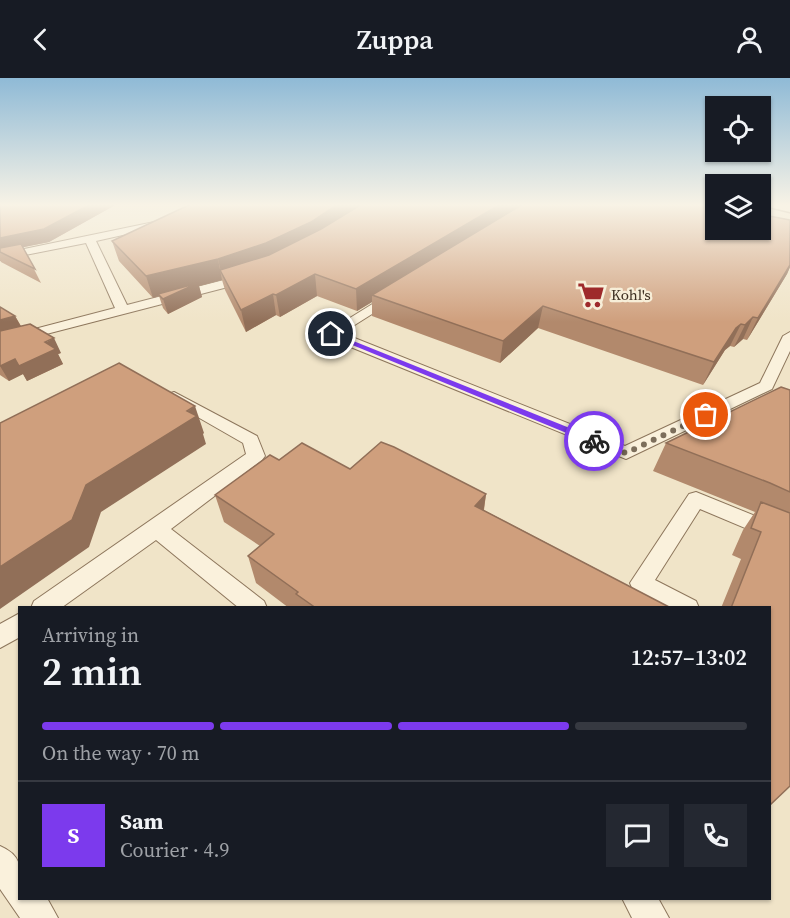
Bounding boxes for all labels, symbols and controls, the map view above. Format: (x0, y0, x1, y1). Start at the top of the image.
text: Zuppa (357, 21, 433, 58)
icon: back (24, 23, 57, 56)
icon: person (733, 23, 766, 56)
map controls (705, 96, 771, 240)
button: locate (705, 96, 771, 162)
button: layers (705, 174, 771, 240)
supermarket icon: Kohl's (576, 280, 606, 310)
place label: Kohl's (611, 284, 651, 305)
pin (305, 308, 356, 359)
icon: home (314, 317, 347, 350)
pin (680, 389, 731, 440)
icon: bag (689, 398, 722, 431)
courier (564, 411, 624, 471)
icon: bike (578, 425, 611, 458)
text: Arriving in (42, 621, 139, 649)
text: 12:57–13:02 (631, 642, 747, 672)
text: 2 min (42, 645, 142, 698)
text: On the way · 70 m (42, 739, 199, 767)
button: chat (606, 804, 669, 867)
button: phone (684, 804, 747, 867)
text: Sam (120, 806, 164, 836)
text: S (68, 820, 79, 850)
text: Courier · 4.9 (120, 836, 229, 864)

